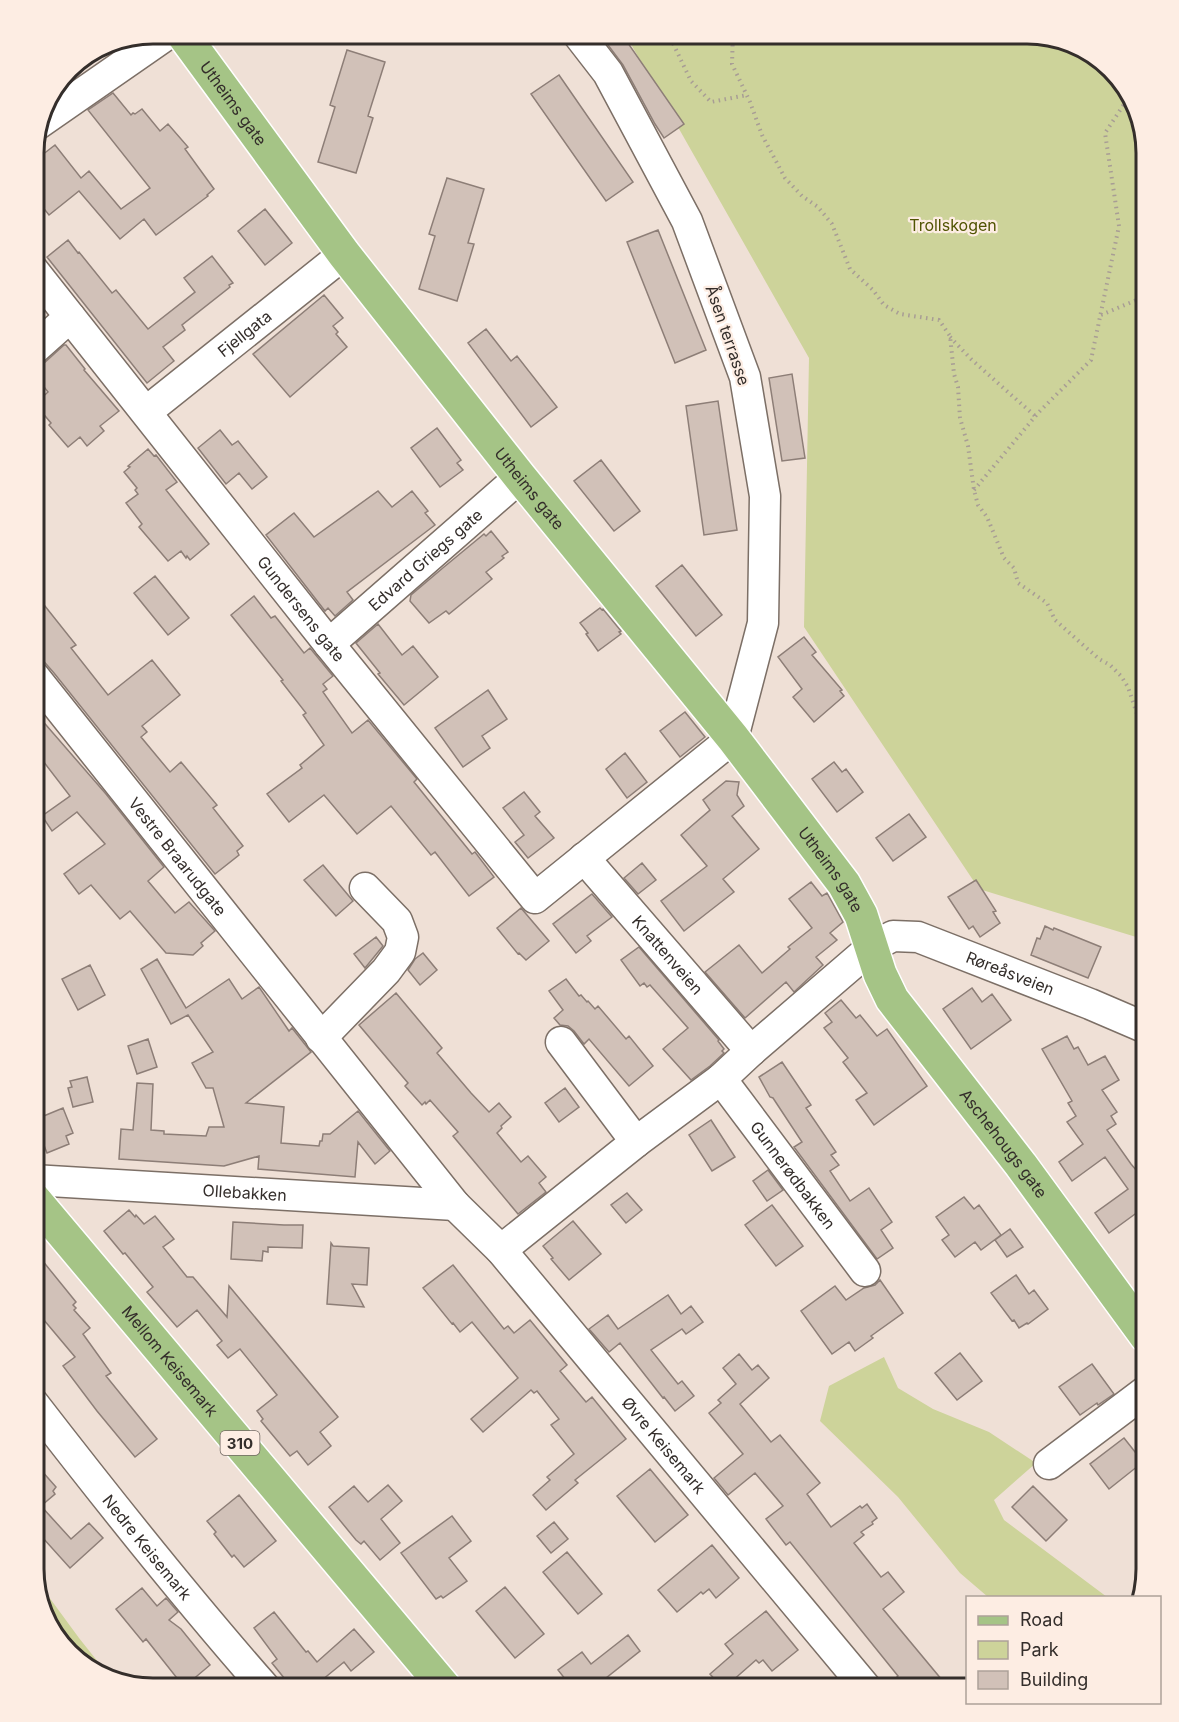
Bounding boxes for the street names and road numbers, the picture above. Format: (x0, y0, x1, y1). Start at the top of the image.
street label: Utheims gate (196, 57, 271, 149)
street label: Åsen terrasse (702, 282, 754, 388)
street label: Fjellgata (213, 306, 276, 361)
street label: Utheims gate (490, 443, 569, 534)
street label: Edvard Griegs gate (364, 505, 486, 615)
street label: Gundersens gate (253, 552, 349, 666)
street label: Vestre Braarudgate (124, 793, 231, 920)
street label: Utheims gate (794, 823, 867, 916)
street label: Knattenveien (628, 911, 707, 999)
street label: Røreåsveien (963, 947, 1057, 999)
street label: Aschehougs gate (956, 1085, 1052, 1202)
street label: Gunnerødbakken (746, 1117, 840, 1233)
street label: Ollebakken (202, 1180, 287, 1205)
street label: Mellom Keisemark (118, 1301, 223, 1421)
street label: Øvre Keisemark (618, 1393, 710, 1498)
road number: 310 (220, 1431, 260, 1455)
street label: Nedre Keisemark (98, 1491, 196, 1604)

